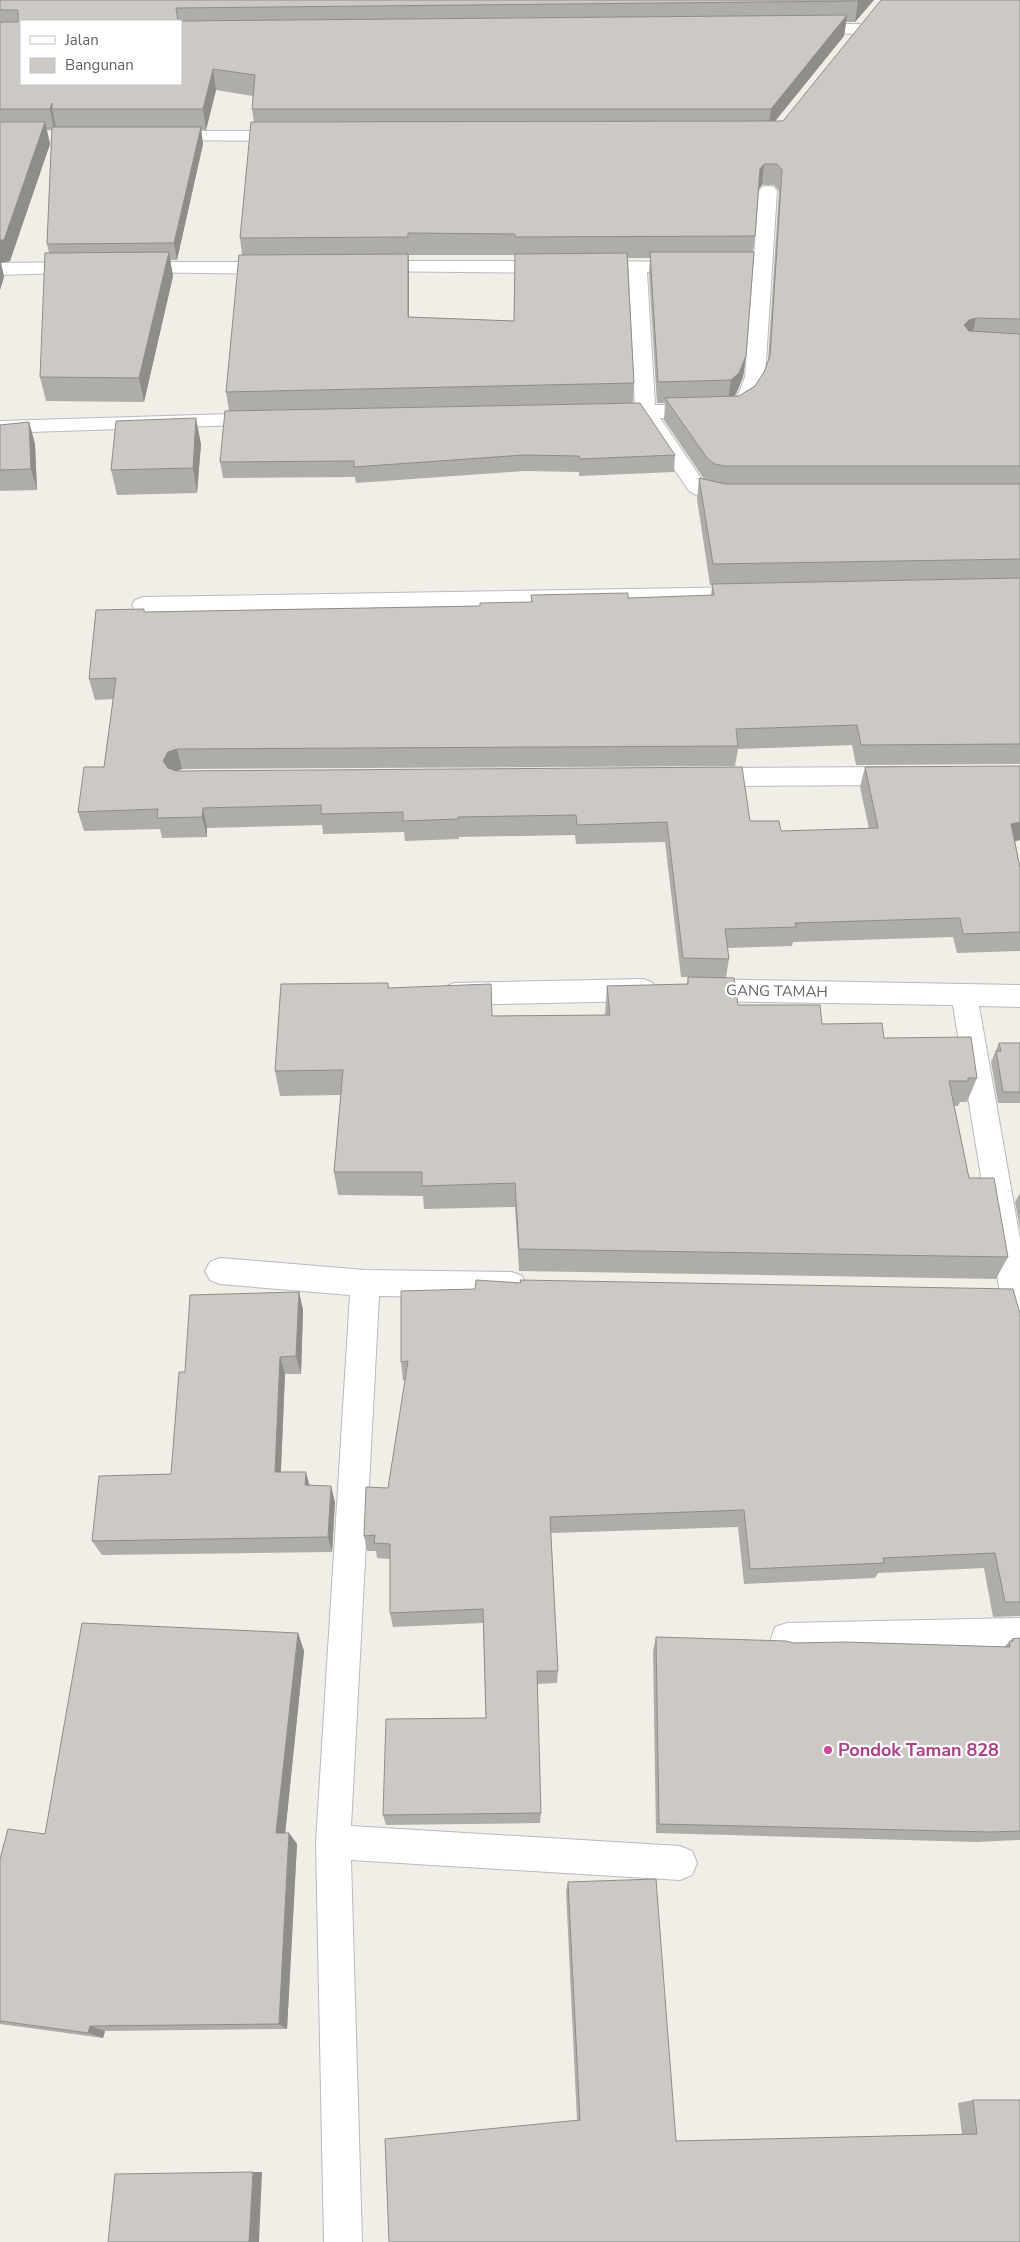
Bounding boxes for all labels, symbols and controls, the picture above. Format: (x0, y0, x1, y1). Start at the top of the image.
legend (20, 20, 182, 85)
text: Jalan (64, 30, 99, 50)
text: Bangunan (65, 55, 134, 75)
street label: GANG TAMAH (726, 980, 828, 1002)
place label: Pondok Taman 828 (838, 1738, 999, 1762)
marker: Pondok Taman 828 (822, 1744, 834, 1756)

